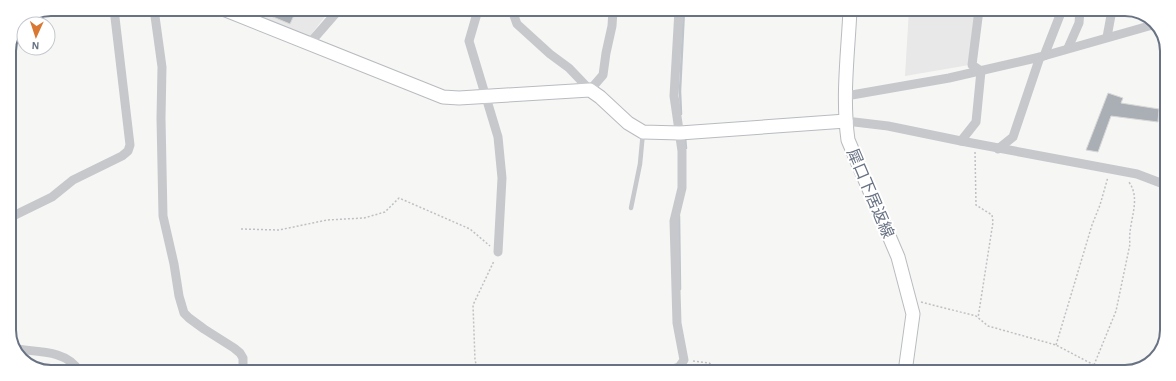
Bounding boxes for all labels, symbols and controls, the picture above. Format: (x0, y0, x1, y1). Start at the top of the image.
north arrow (16, 16, 56, 56)
text: N (31, 40, 40, 51)
street label: 犀口下居返線 (844, 146, 897, 241)

